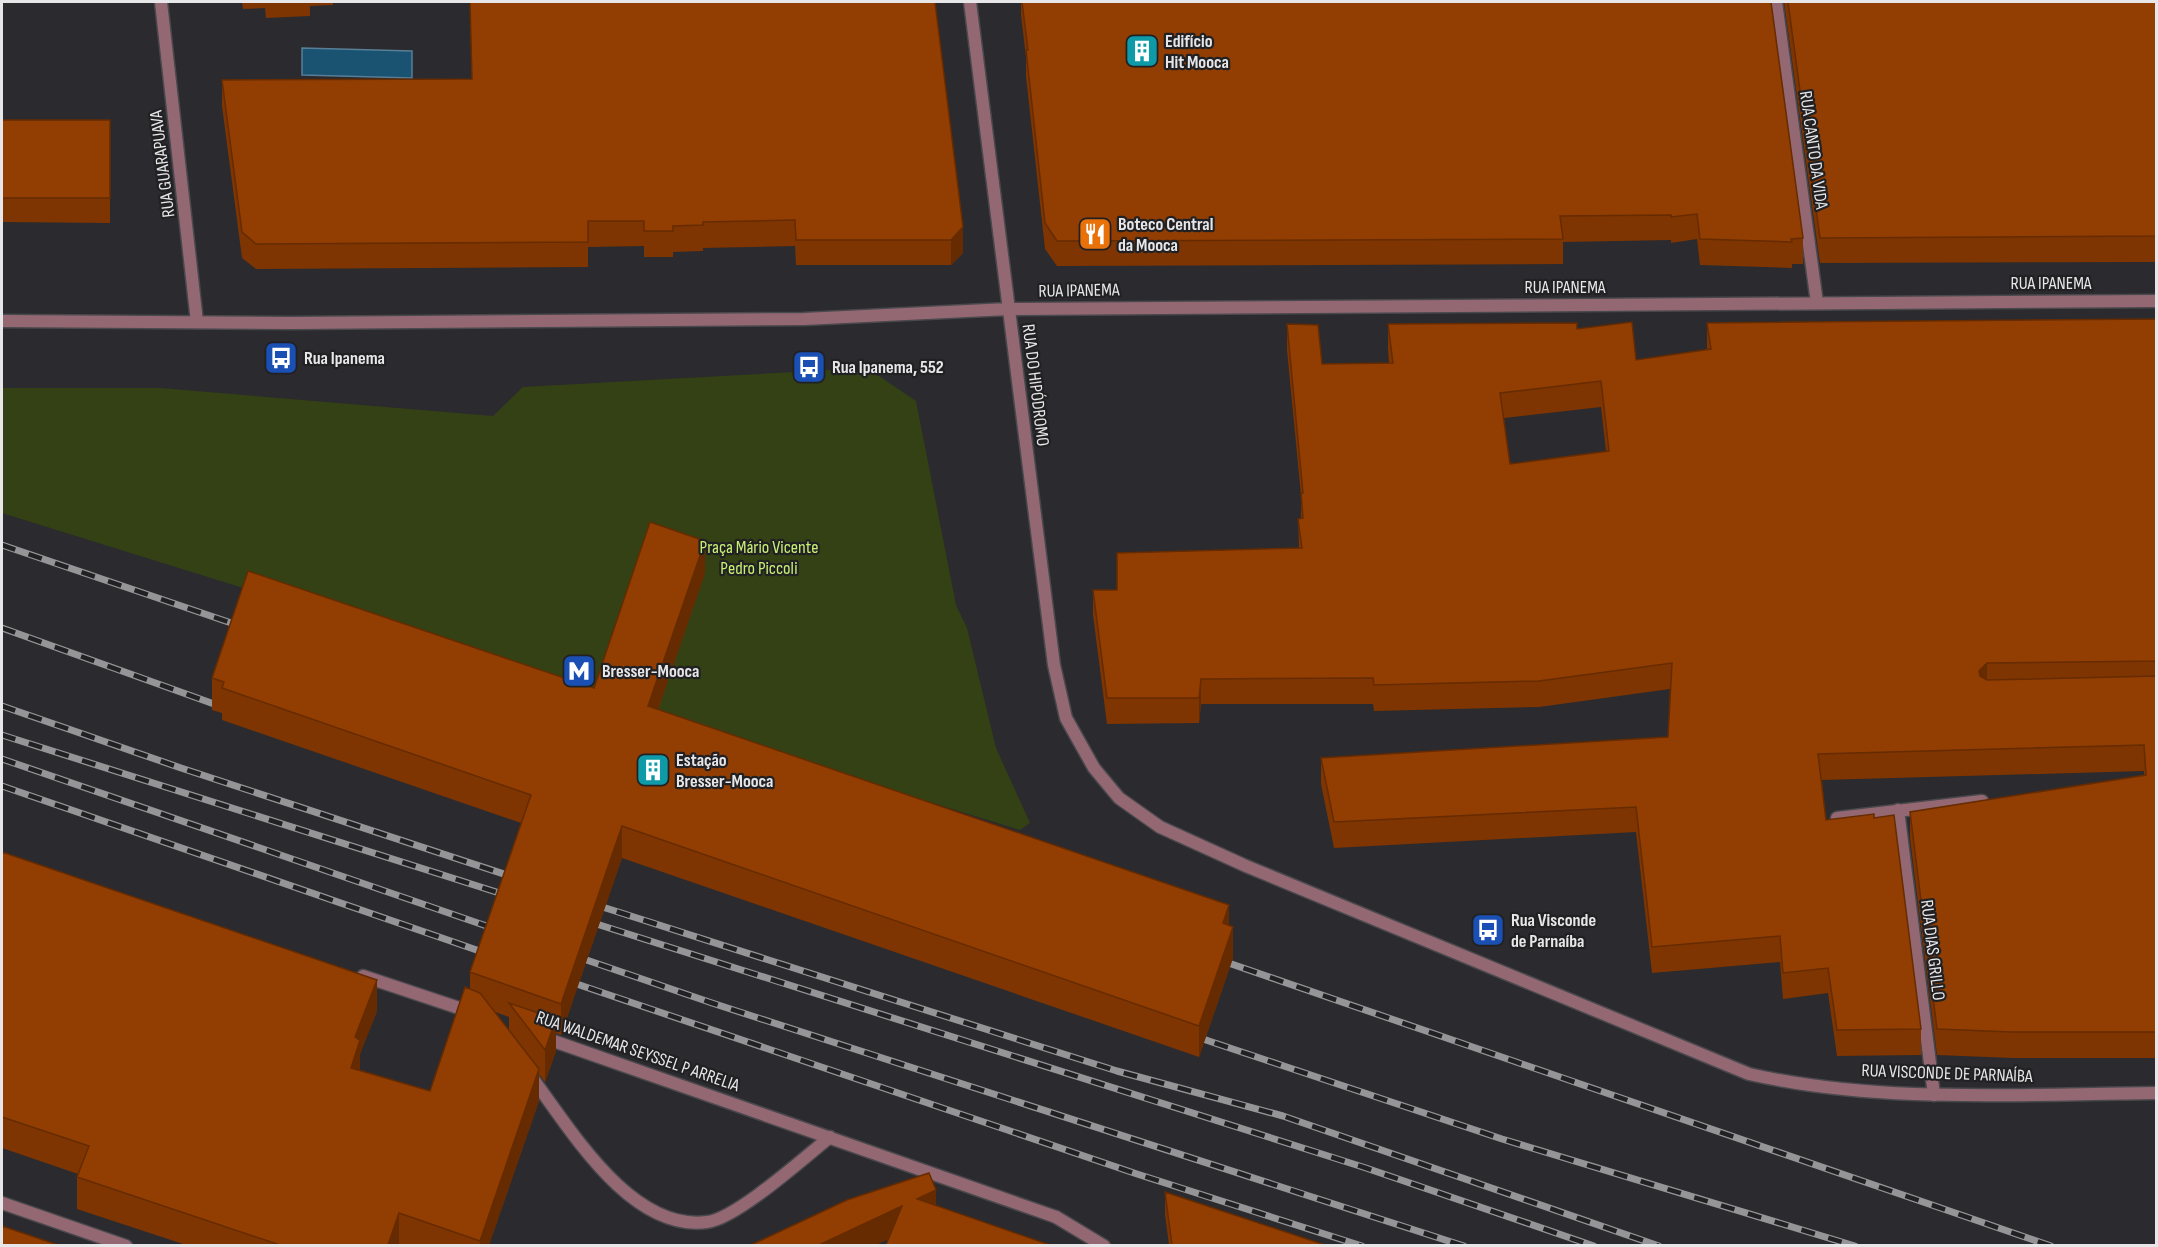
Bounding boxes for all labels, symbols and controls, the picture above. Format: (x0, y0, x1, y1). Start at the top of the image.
place label: Edifício Hit Mooca (1165, 31, 1229, 73)
building icon: Edifício Hit Mooca (1124, 33, 1160, 69)
street label: RUA CANTO DA VIDA (1795, 90, 1832, 211)
street label: RUA GUARAPUAVA (145, 109, 179, 219)
place label: Boteco Central da Mooca (1118, 214, 1213, 256)
restaurant icon: Boteco Central da Mooca (1077, 216, 1113, 252)
street label: RUA IPANEMA (2010, 273, 2092, 294)
street label: RUA IPANEMA (1524, 277, 1606, 298)
street label: RUA IPANEMA (1038, 279, 1120, 302)
street label: RUA DO HIPÓDROMO (1018, 323, 1053, 447)
bus stop icon: Rua Ipanema (263, 340, 299, 376)
place label: Rua Ipanema (304, 348, 385, 369)
bus stop icon: Rua Ipanema, 552 (791, 349, 827, 385)
place label: Rua Ipanema, 552 (832, 357, 944, 378)
park label: Praça Mário Vicente Pedro Piccoli (700, 537, 818, 579)
metro station icon: Bresser-Mooca (561, 653, 597, 689)
place label: Bresser-Mooca (602, 661, 699, 682)
place label: Estação Bresser-Mooca (676, 750, 773, 792)
building icon: Estação Bresser-Mooca (635, 752, 671, 788)
street label: RUA DIAS GRILLO (1916, 899, 1949, 1002)
place label: Rua Visconde de Parnaíba (1511, 910, 1596, 952)
bus stop icon: Rua Visconde de Parnaíba (1470, 912, 1506, 948)
street label: RUA WALDEMAR SEYSSEL P ARRELIA (533, 1007, 743, 1096)
street label: RUA VISCONDE DE PARNAÍBA (1861, 1060, 2033, 1087)

